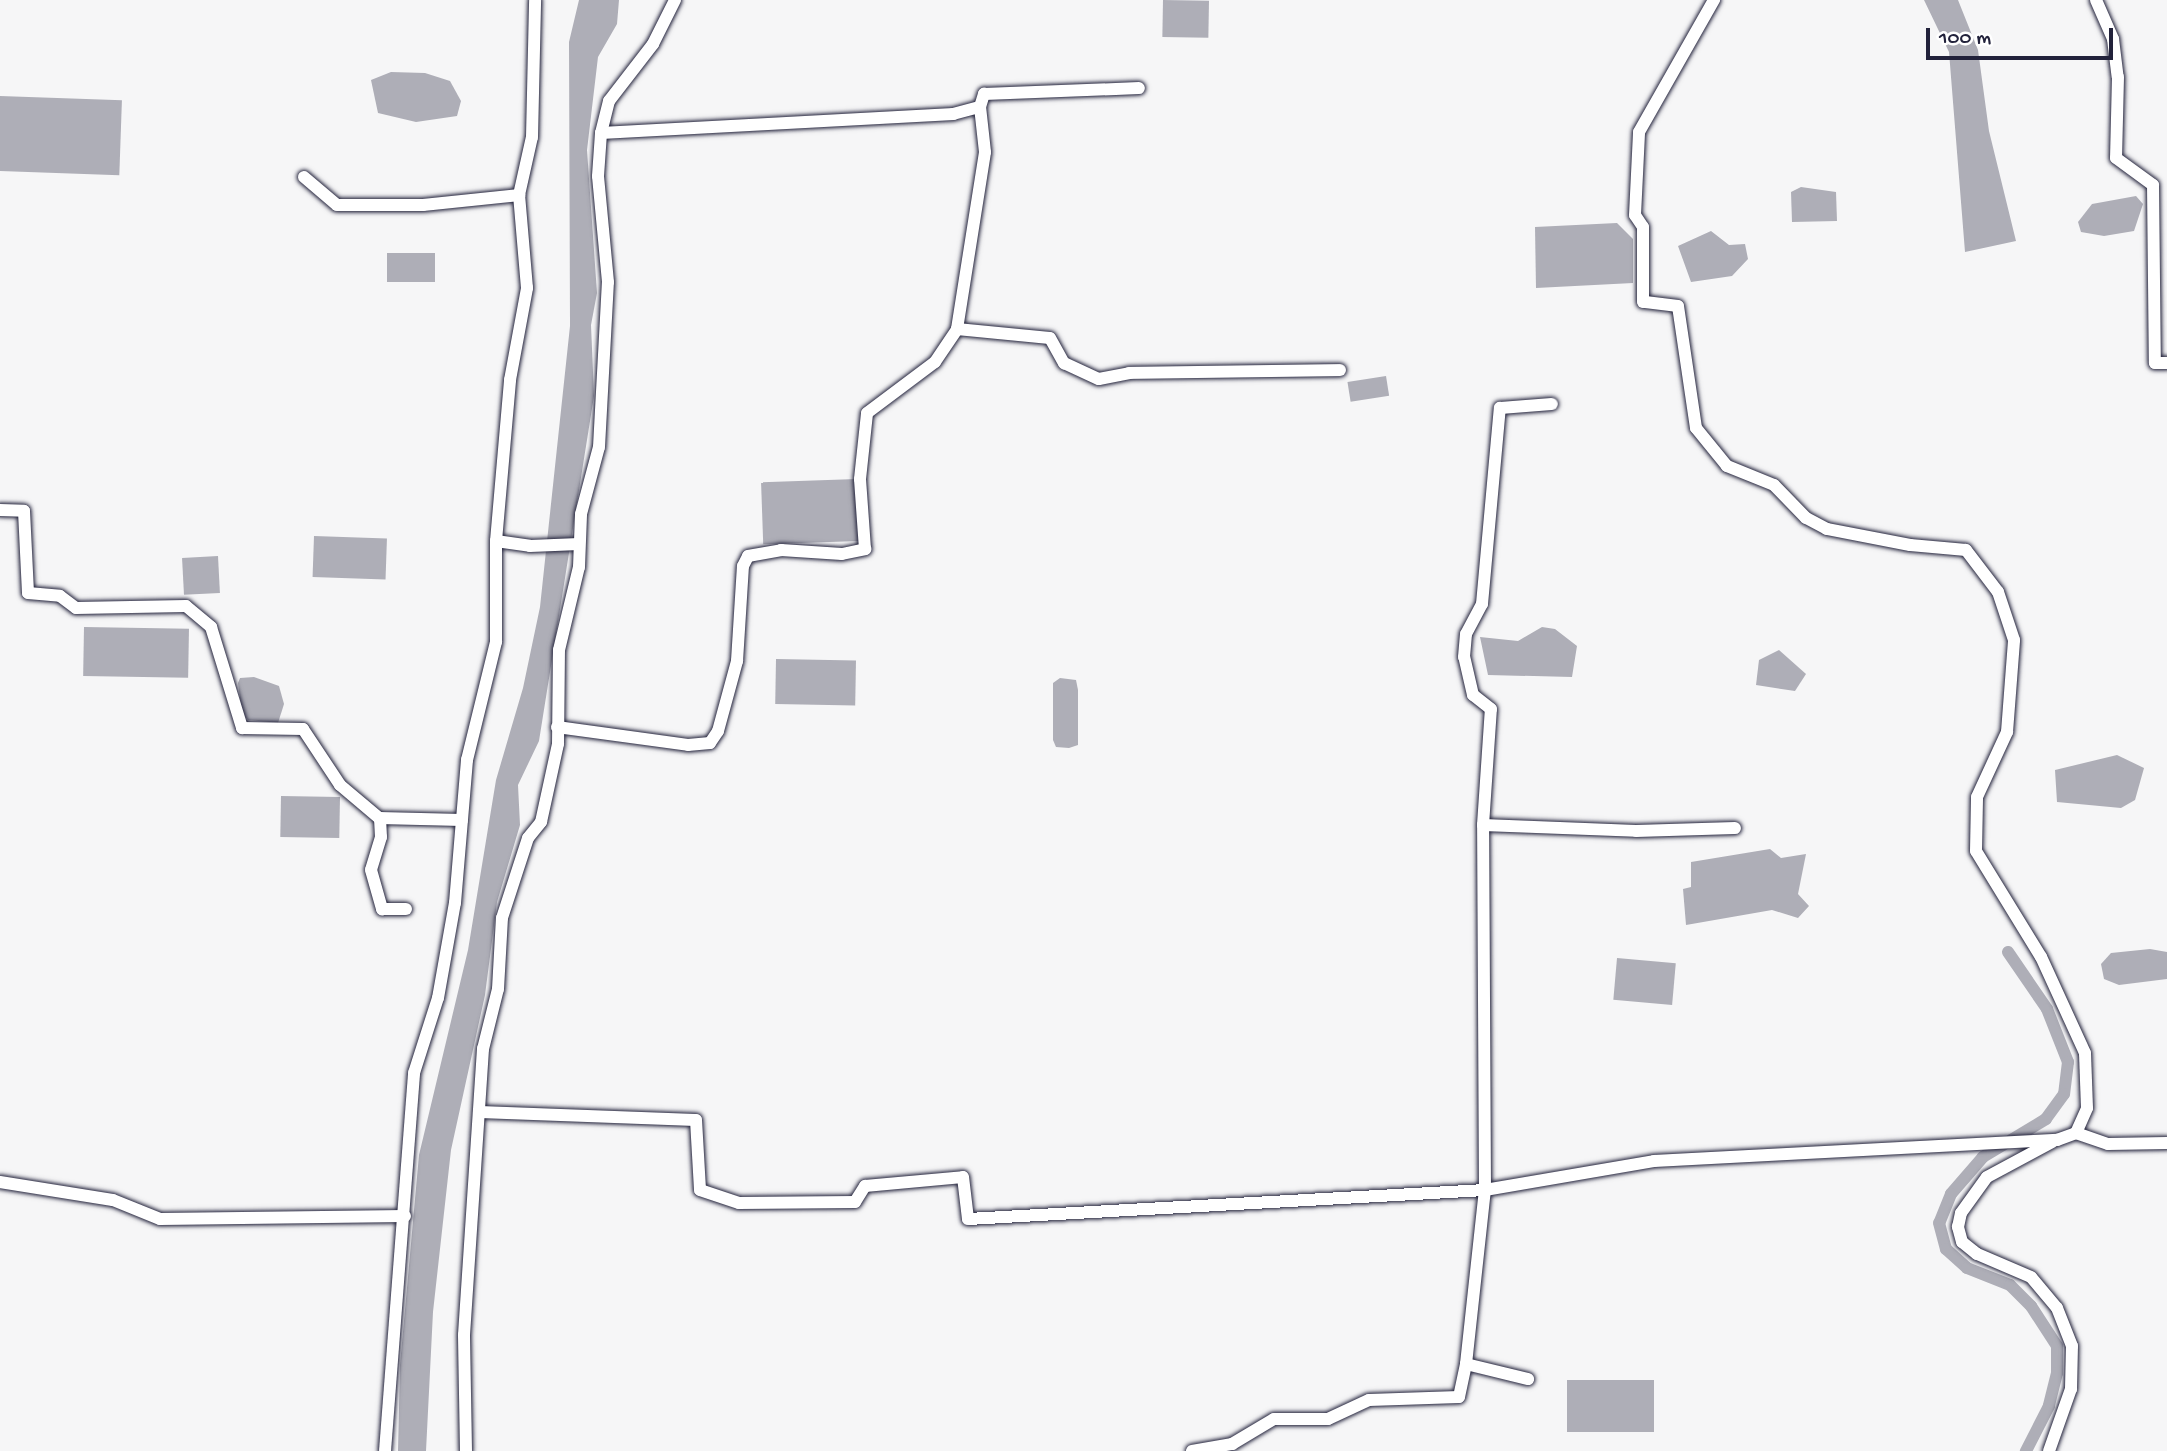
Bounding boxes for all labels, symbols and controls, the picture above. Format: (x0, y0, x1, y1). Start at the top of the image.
scale bar (1929, 14, 2116, 58)
text: 100 m (1939, 27, 1991, 52)

